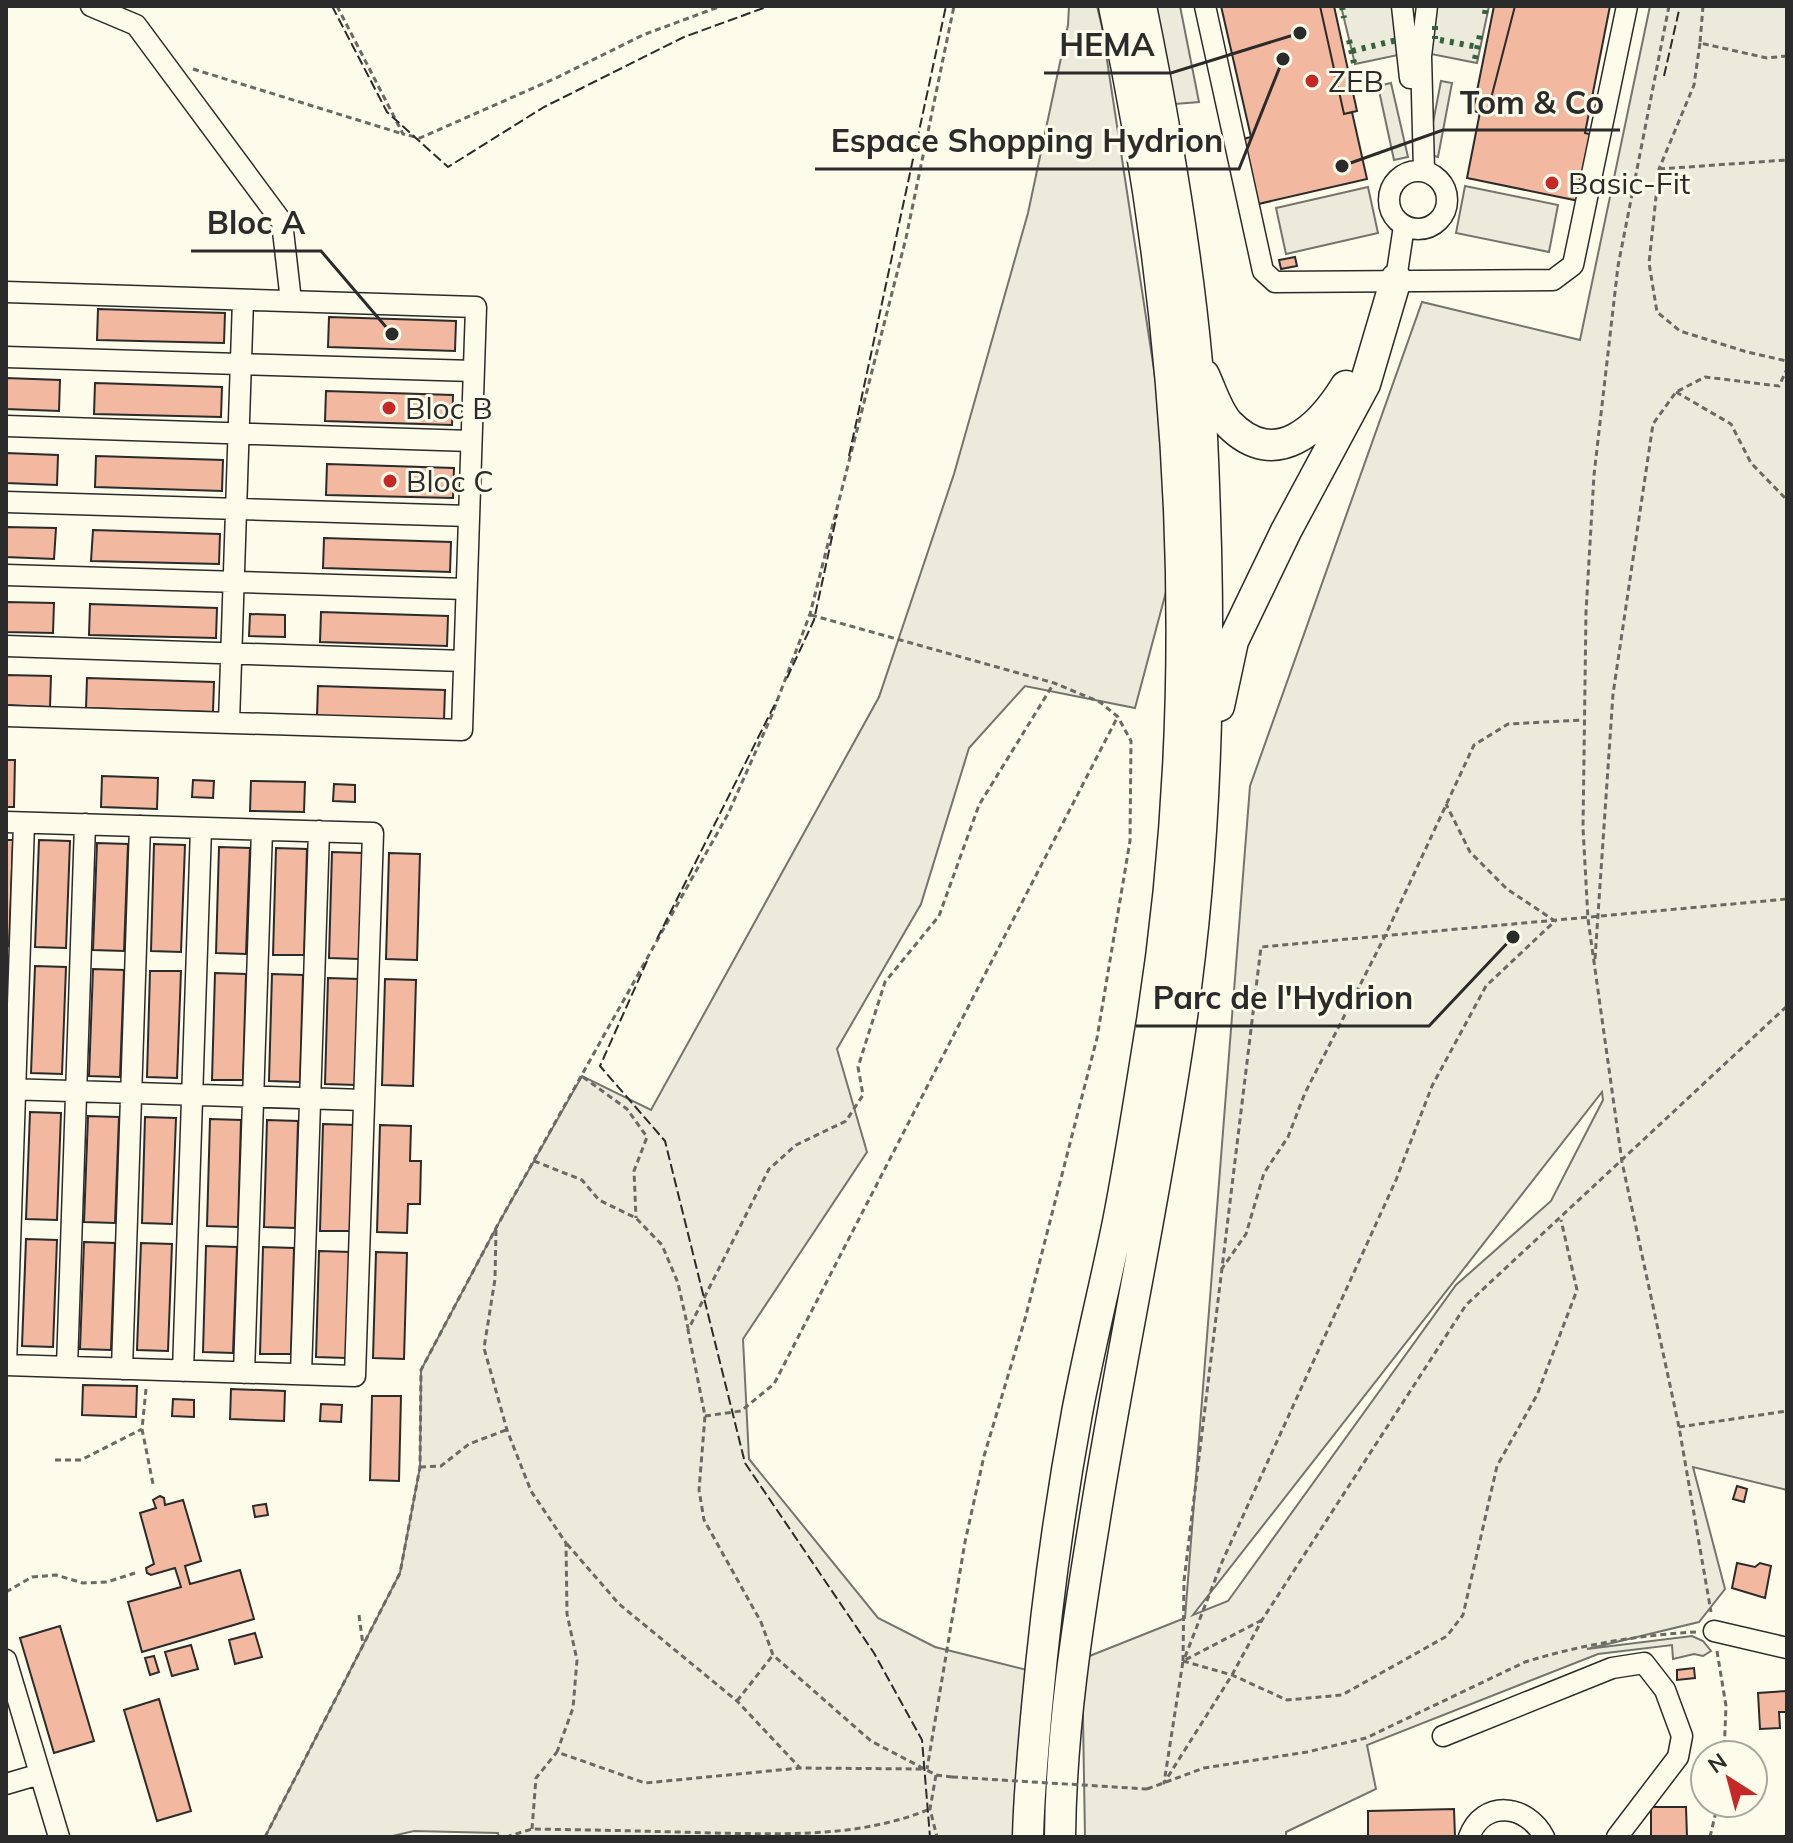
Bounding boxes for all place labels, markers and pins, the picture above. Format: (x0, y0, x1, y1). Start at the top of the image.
callout: HEMA (1044, 17, 1171, 73)
place label: ZEB (1328, 62, 1384, 100)
marker: ZEB (1303, 72, 1321, 90)
callout: Tom & Co (1443, 74, 1620, 130)
callout: Espace Shopping Hydrion (815, 113, 1239, 169)
place label: Basic-Fit (1568, 164, 1690, 202)
marker: Basic-Fit (1543, 174, 1561, 192)
callout: Bloc A (191, 195, 321, 251)
place label: Bloc B (405, 389, 493, 427)
marker: Bloc B (380, 399, 398, 417)
place label: Bloc C (406, 462, 494, 500)
marker: Bloc C (381, 472, 399, 490)
callout: Parc de l'Hydrion (1136, 970, 1429, 1026)

